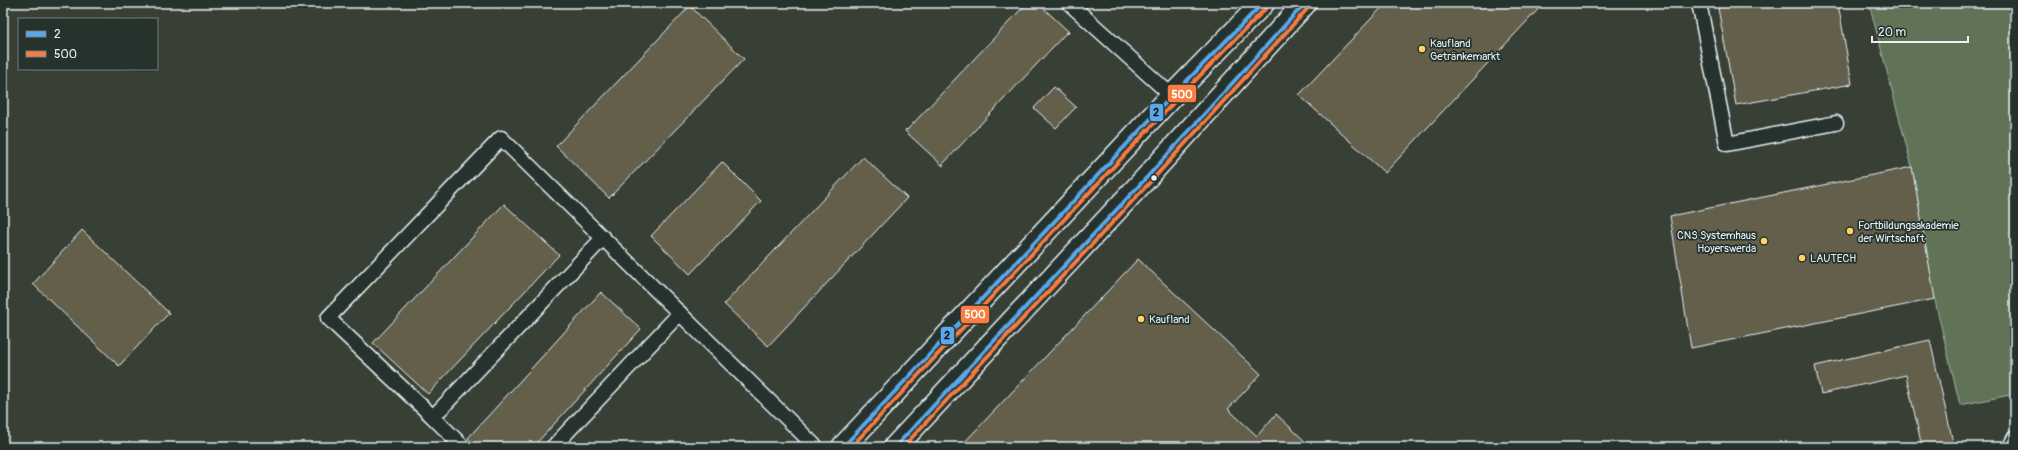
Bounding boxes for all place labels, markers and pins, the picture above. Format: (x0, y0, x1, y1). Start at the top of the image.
place label: Kaufland Getränkemarkt (1430, 37, 1501, 63)
marker: Kaufland Getränkemarkt (1417, 44, 1427, 54)
unlabelled marker (1149, 173, 1159, 183)
place label: Fortbildungsakademie der Wirtschaft (1858, 219, 1959, 245)
marker: Fortbildungsakademie der Wirtschaft (1845, 226, 1855, 236)
place label: CNS Systemhaus Hoyerswerda (1677, 229, 1756, 255)
marker: CNS Systemhaus Hoyerswerda (1759, 236, 1769, 246)
place label: LAUTECH (1810, 252, 1856, 265)
marker: LAUTECH (1797, 253, 1807, 263)
place label: Kaufland (1149, 313, 1190, 326)
marker: Kaufland (1136, 314, 1146, 324)

